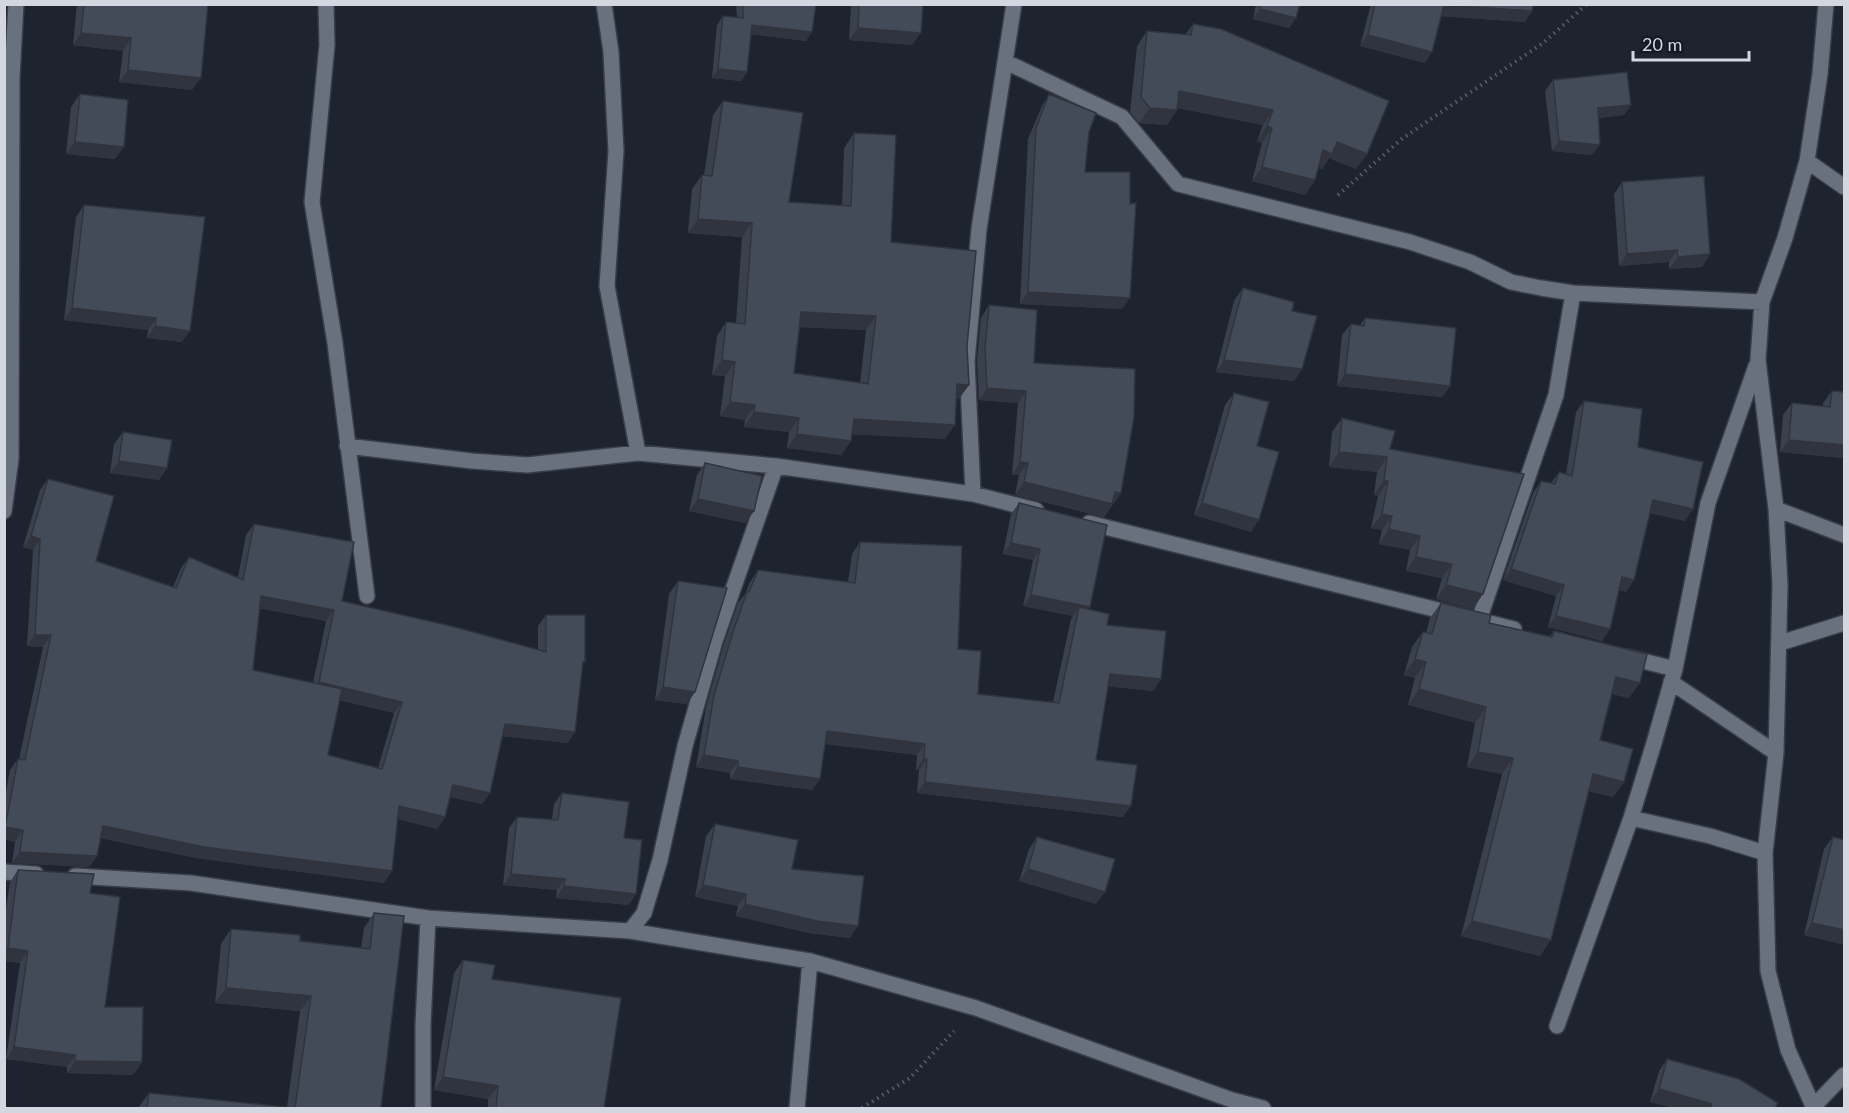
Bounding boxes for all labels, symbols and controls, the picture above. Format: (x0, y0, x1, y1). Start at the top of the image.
scale bar (1633, 24, 1748, 62)
text: 20 m (1642, 33, 1682, 55)

